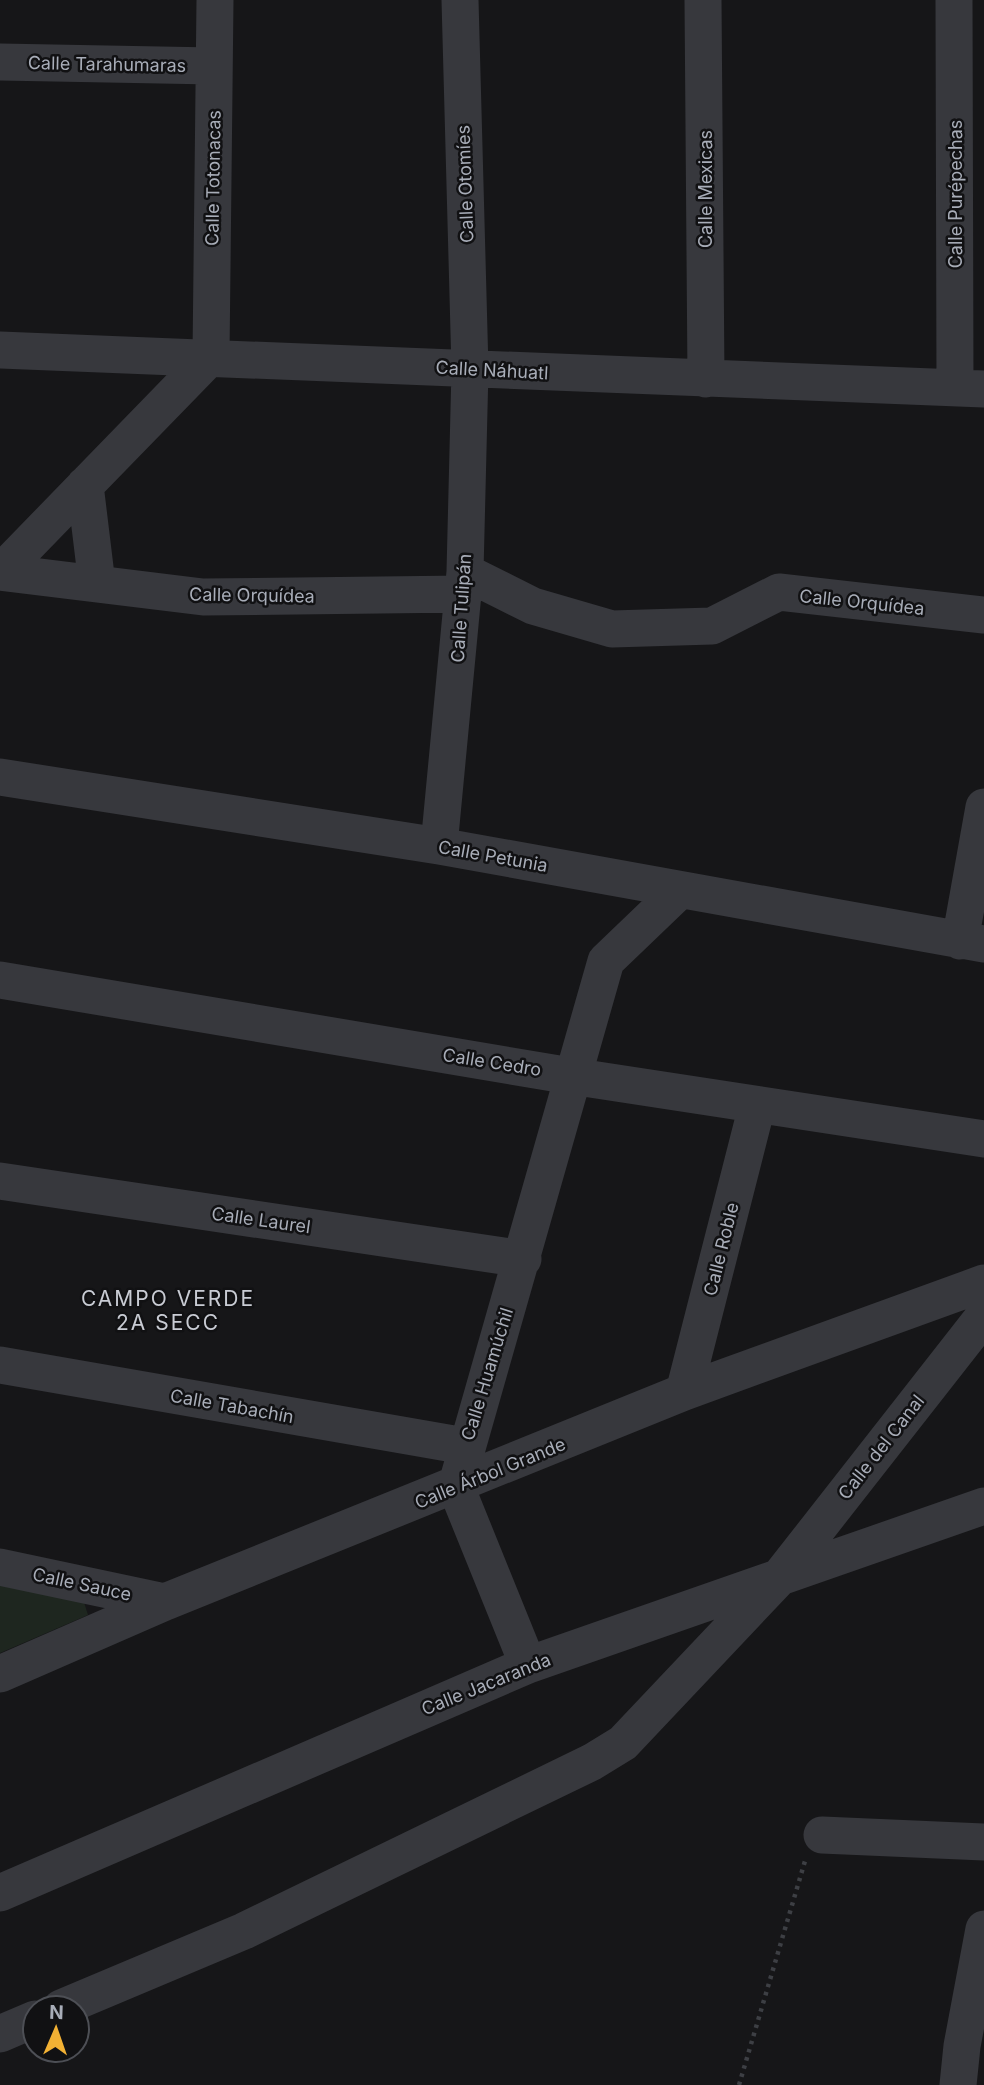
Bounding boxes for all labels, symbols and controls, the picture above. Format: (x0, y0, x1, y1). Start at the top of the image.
street label: Calle Tarahumaras (28, 52, 186, 76)
street label: Calle Totonacas (201, 110, 225, 246)
street label: Calle Purépechas (945, 120, 966, 268)
street label: Calle Otomíes (452, 125, 478, 243)
street label: Calle Mexicas (695, 130, 716, 248)
street label: Calle Náhuatl (435, 357, 549, 383)
street label: Calle Tulipán (447, 553, 475, 663)
street label: Calle Orquídea (189, 583, 315, 607)
street label: Calle Orquídea (798, 585, 926, 619)
street label: Calle Petunia (436, 836, 550, 876)
street label: Calle Cedro (441, 1044, 543, 1080)
street label: Calle Roble (699, 1200, 743, 1298)
street label: Calle Laurel (210, 1203, 312, 1237)
district label: CAMPO VERDE 2A SECC (81, 1286, 255, 1335)
street label: Calle Huamúchil (457, 1305, 517, 1443)
street label: Calle Tabachín (169, 1385, 295, 1427)
street label: Calle del Canal (834, 1391, 928, 1503)
street label: Calle Árbol Grande (411, 1432, 568, 1513)
street label: Calle Sauce (31, 1563, 133, 1605)
street label: Calle Jacaranda (418, 1649, 554, 1719)
north arrow (21, 1994, 91, 2064)
text: N (49, 2001, 64, 2024)

